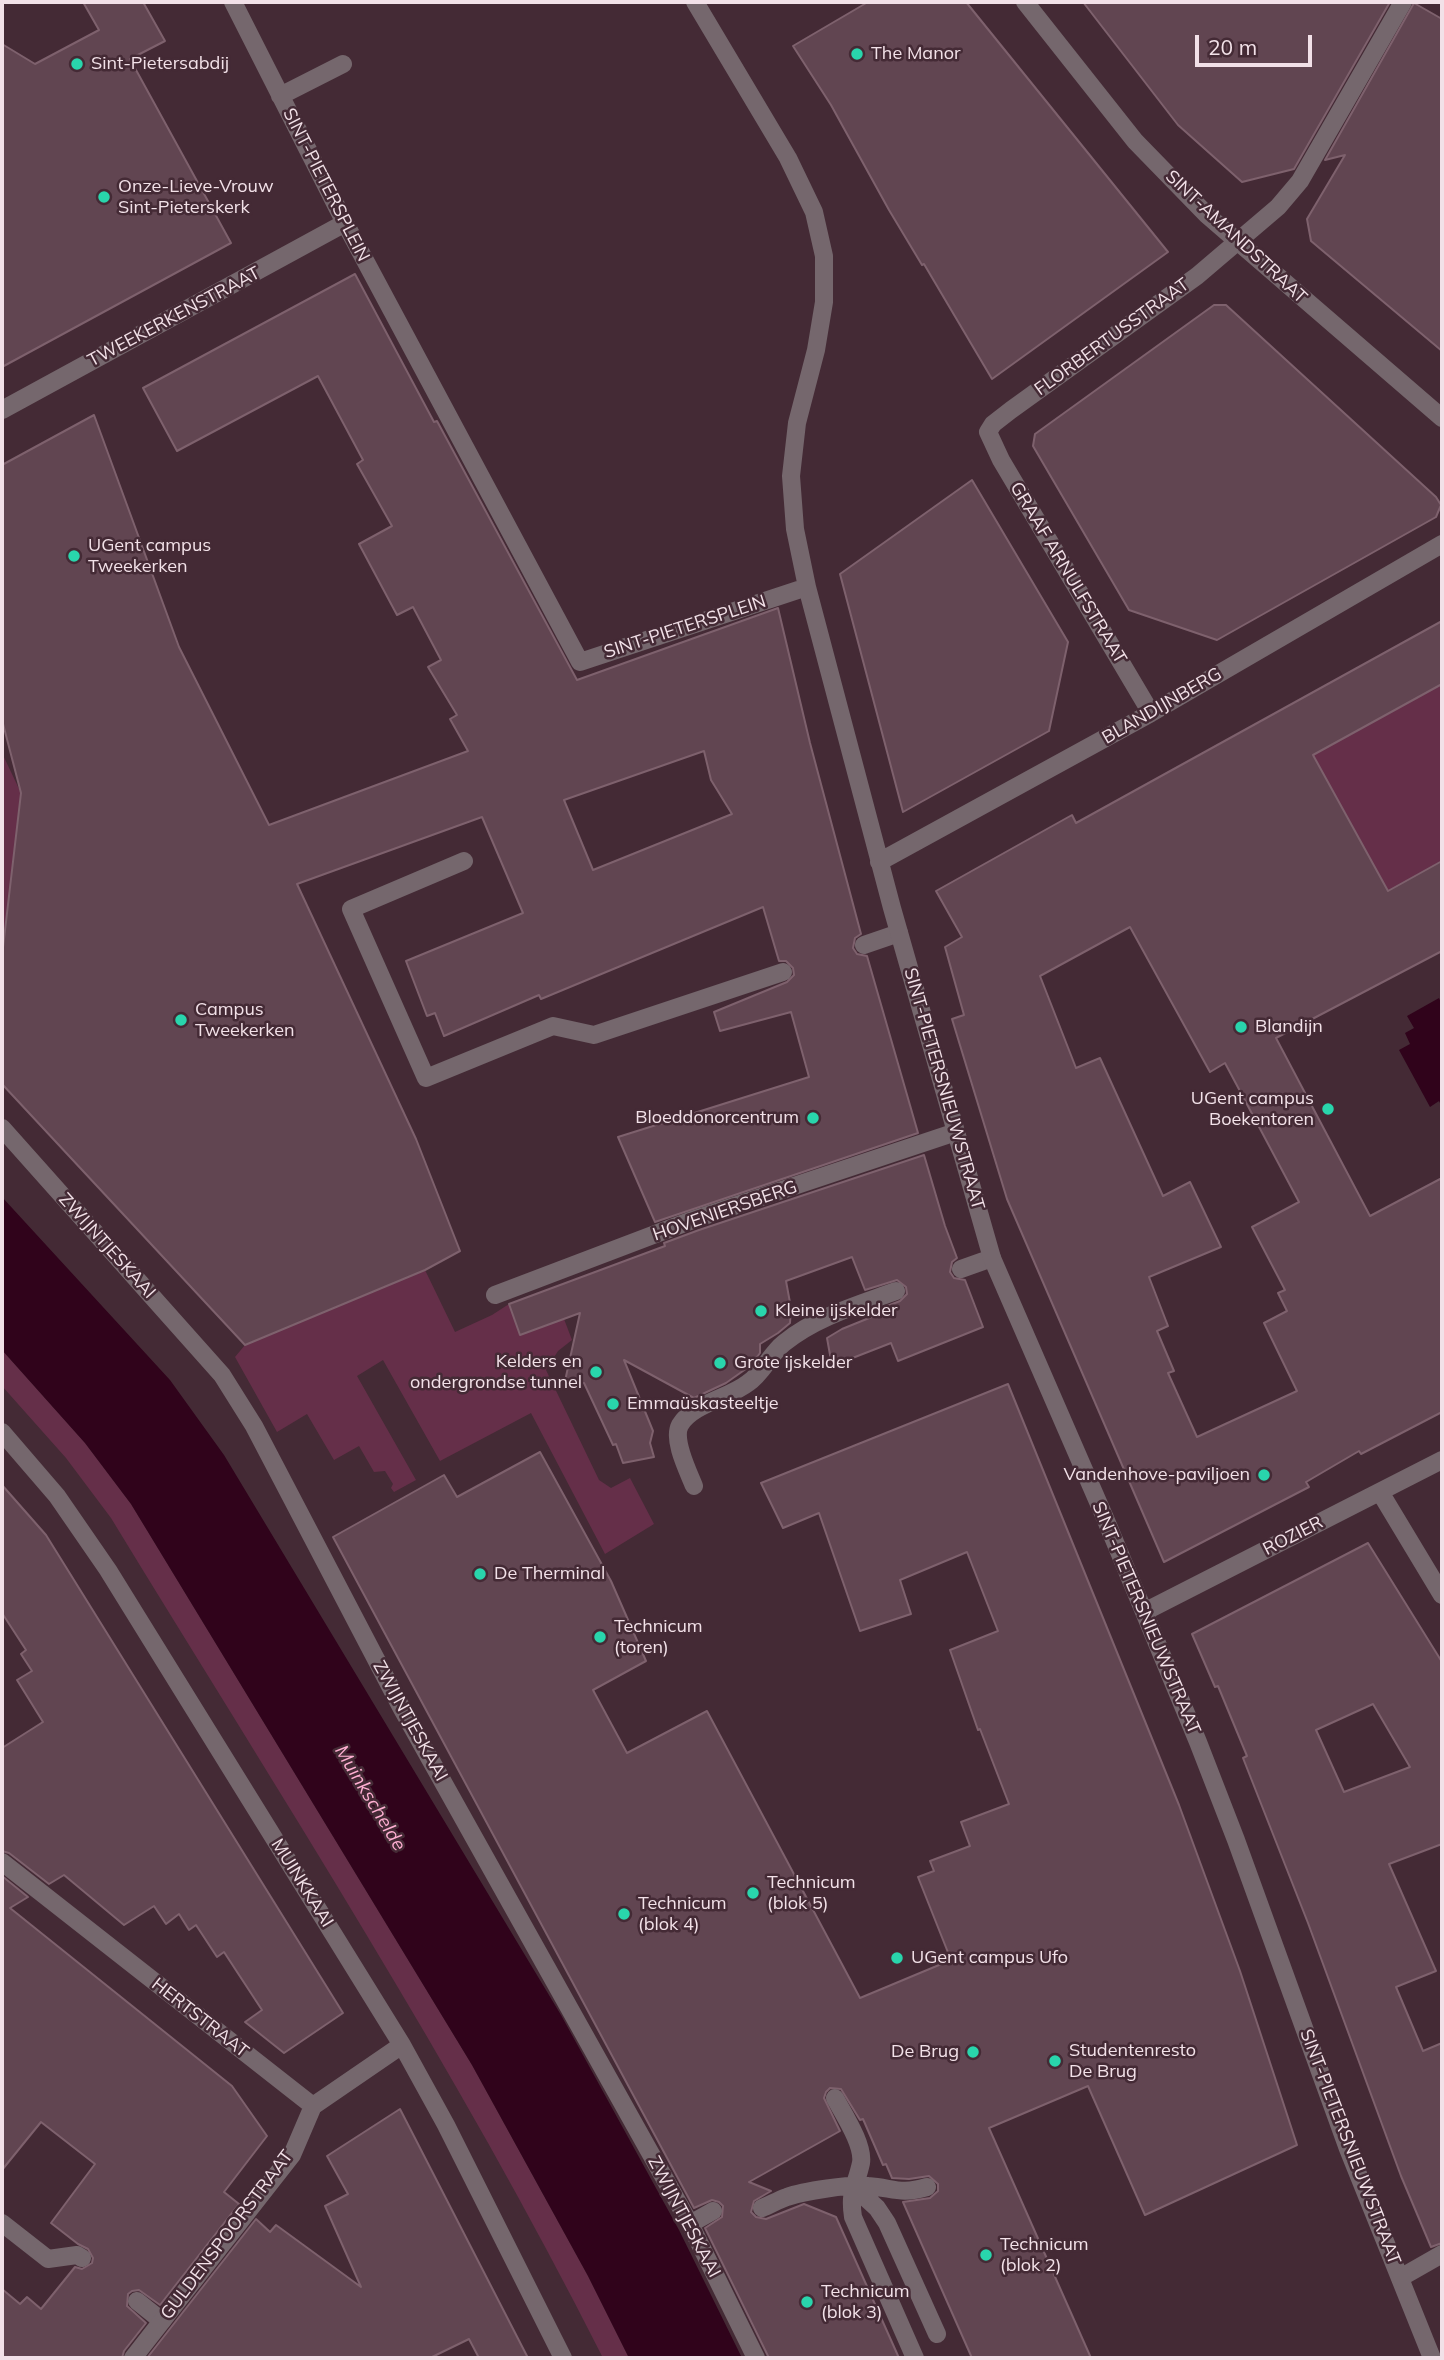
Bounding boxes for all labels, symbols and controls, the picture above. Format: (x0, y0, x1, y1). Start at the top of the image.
scale bar (1199, 21, 1316, 65)
text: 20 m (1208, 34, 1257, 60)
place label: The Manor (871, 43, 961, 65)
marker: The Manor (849, 46, 865, 62)
place label: Sint-Pietersabdij (91, 53, 229, 75)
marker: Sint-Pietersabdij (69, 56, 85, 72)
street label: SINT-PIETERSPLEIN (278, 105, 374, 265)
street label: SINT-AMANDSTRAAT (1161, 166, 1311, 308)
place label: Onze-Lieve-Vrouw Sint-Pieterskerk (118, 176, 274, 218)
marker: Onze-Lieve-Vrouw Sint-Pieterskerk (96, 189, 112, 205)
street label: TWEEKERKENSTRAAT (84, 262, 264, 372)
street label: FLORBERTUSSTRAAT (1030, 274, 1194, 400)
street label: GRAAF ARNULFSTRAAT (1005, 478, 1131, 668)
place label: UGent campus Tweekerken (88, 535, 211, 578)
marker: UGent campus Tweekerken (66, 548, 82, 564)
street label: SINT-PIETERSPLEIN (601, 591, 769, 663)
street label: BLANDIJNBERG (1098, 663, 1226, 749)
street label: SINT-PIETERSNIEUWSTRAAT (899, 966, 989, 1212)
place label: Campus Tweekerken (195, 999, 295, 1042)
marker: Campus Tweekerken (173, 1012, 189, 1028)
place label: Blandijn (1255, 1016, 1323, 1038)
marker: Blandijn (1233, 1019, 1249, 1035)
place label: UGent campus Boekentoren (1191, 1088, 1314, 1130)
marker: UGent campus Boekentoren (1320, 1101, 1336, 1117)
place label: Bloeddonorcentrum (635, 1107, 799, 1129)
marker: Bloeddonorcentrum (805, 1110, 821, 1126)
street label: HOVENIERSBERG (650, 1176, 800, 1246)
street label: ZWIJNTJESKAAI (54, 1189, 160, 1303)
place label: Kleine ijskelder (775, 1300, 898, 1322)
marker: Kleine ijskelder (753, 1303, 769, 1319)
place label: Kelders en ondergrondse tunnel (410, 1351, 582, 1394)
place label: Grote ijskelder (734, 1352, 852, 1374)
marker: Grote ijskelder (712, 1355, 728, 1371)
marker: Kelders en ondergrondse tunnel (588, 1364, 604, 1380)
place label: Emmaüskasteeltje (627, 1393, 779, 1415)
marker: Emmaüskasteeltje (605, 1396, 621, 1412)
place label: Vandenhove-paviljoen (1064, 1464, 1250, 1486)
marker: Vandenhove-paviljoen (1256, 1467, 1272, 1483)
street label: SINT-PIETERSNIEUWSTRAAT (1087, 1498, 1205, 1738)
street label: ROZIER (1259, 1512, 1327, 1560)
place label: De Therminal (494, 1563, 605, 1585)
marker: De Therminal (472, 1566, 488, 1582)
place label: Technicum (toren) (614, 1616, 703, 1658)
marker: Technicum (toren) (592, 1629, 608, 1645)
street label: ZWIJNTJESKAAI (368, 1657, 452, 1785)
water label: Muinkschelde (330, 1741, 410, 1855)
street label: MUINKKAAI (266, 1835, 338, 1931)
place label: Technicum (blok 5) (767, 1872, 856, 1914)
marker: Technicum (blok 5) (745, 1885, 761, 1901)
place label: Technicum (blok 4) (638, 1893, 727, 1936)
marker: Technicum (blok 4) (616, 1906, 632, 1922)
place label: UGent campus Ufo (911, 1947, 1068, 1969)
marker: UGent campus Ufo (889, 1950, 905, 1966)
street label: HERTSTRAAT (147, 1973, 253, 2063)
street label: SINT-PIETERSNIEUWSTRAAT (1295, 2026, 1405, 2268)
place label: Studentenresto De Brug (1069, 2040, 1196, 2082)
place label: De Brug (891, 2041, 959, 2063)
marker: De Brug (965, 2044, 981, 2060)
marker: Studentenresto De Brug (1047, 2053, 1063, 2069)
street label: GULDENSPOORSTRAAT (156, 2146, 298, 2324)
street label: ZWIJNTJESKAAI (643, 2153, 725, 2281)
place label: Technicum (blok 2) (1000, 2234, 1089, 2276)
marker: Technicum (blok 2) (978, 2247, 994, 2263)
place label: Technicum (blok 3) (821, 2281, 910, 2324)
marker: Technicum (blok 3) (799, 2294, 815, 2310)

